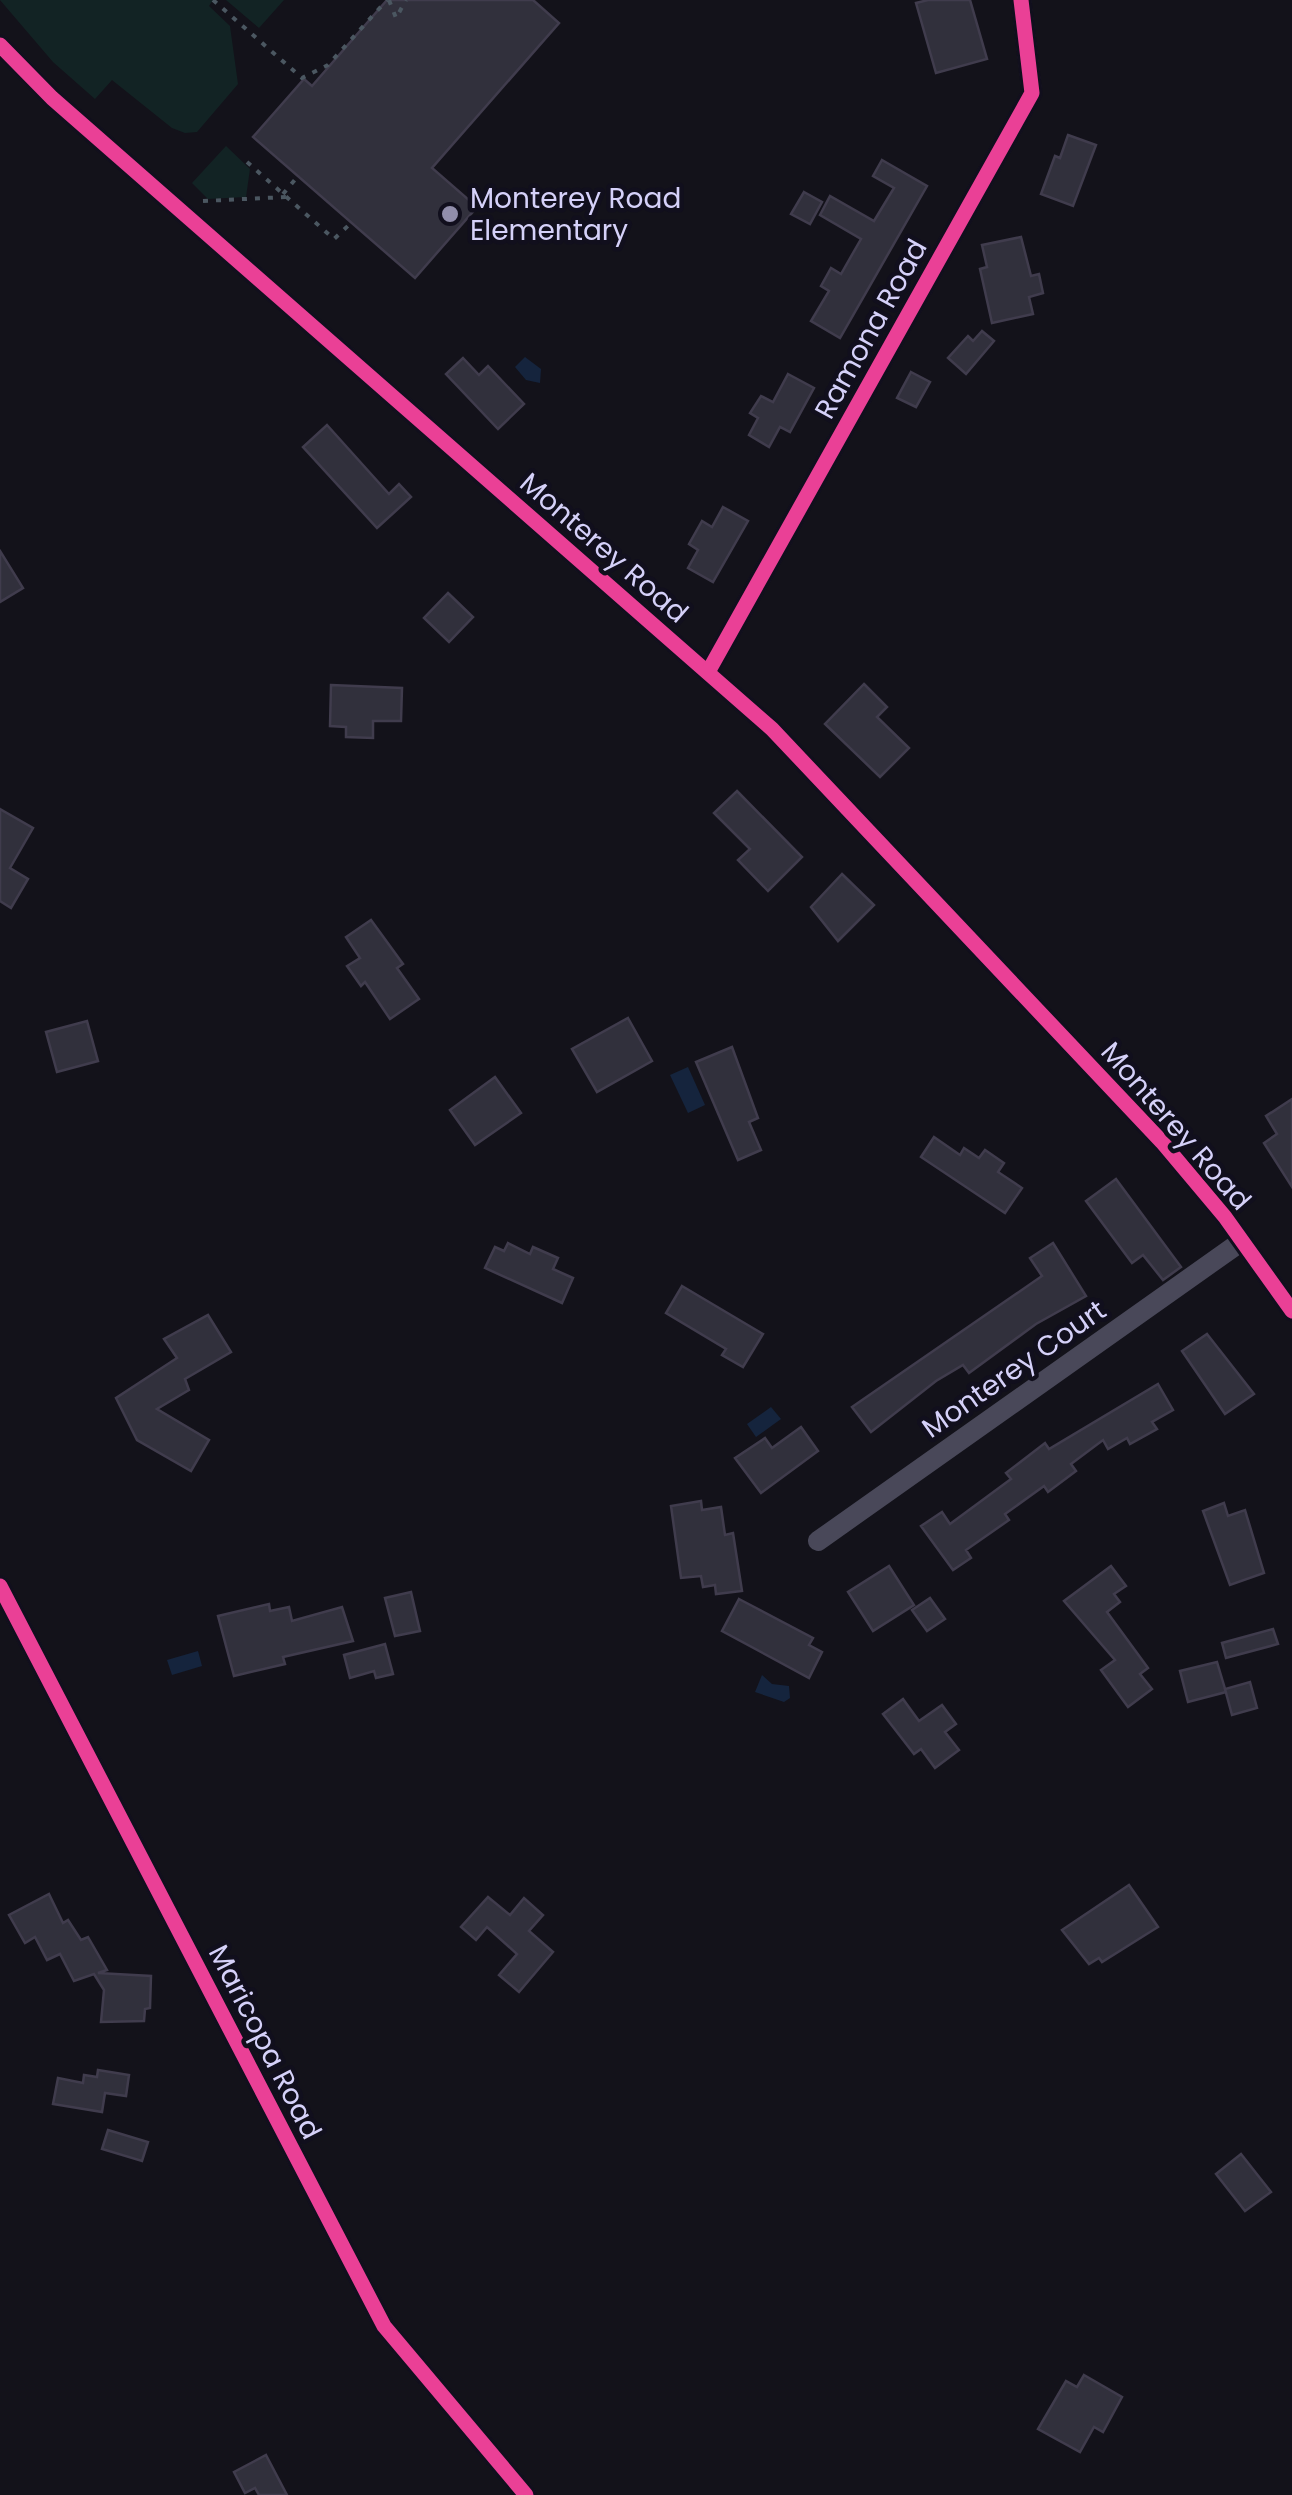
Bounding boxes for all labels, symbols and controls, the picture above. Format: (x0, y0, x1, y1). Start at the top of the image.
place label: Monterey Road Elementary (470, 179, 681, 250)
marker: Monterey Road Elementary (439, 203, 461, 225)
street label: Ramona Road (806, 232, 936, 426)
street label: Monterey Road (511, 464, 697, 632)
street label: Monterey Road (1092, 1033, 1260, 1219)
street label: Monterey Court (914, 1291, 1114, 1447)
street label: Maricopa Road (199, 1938, 331, 2146)

